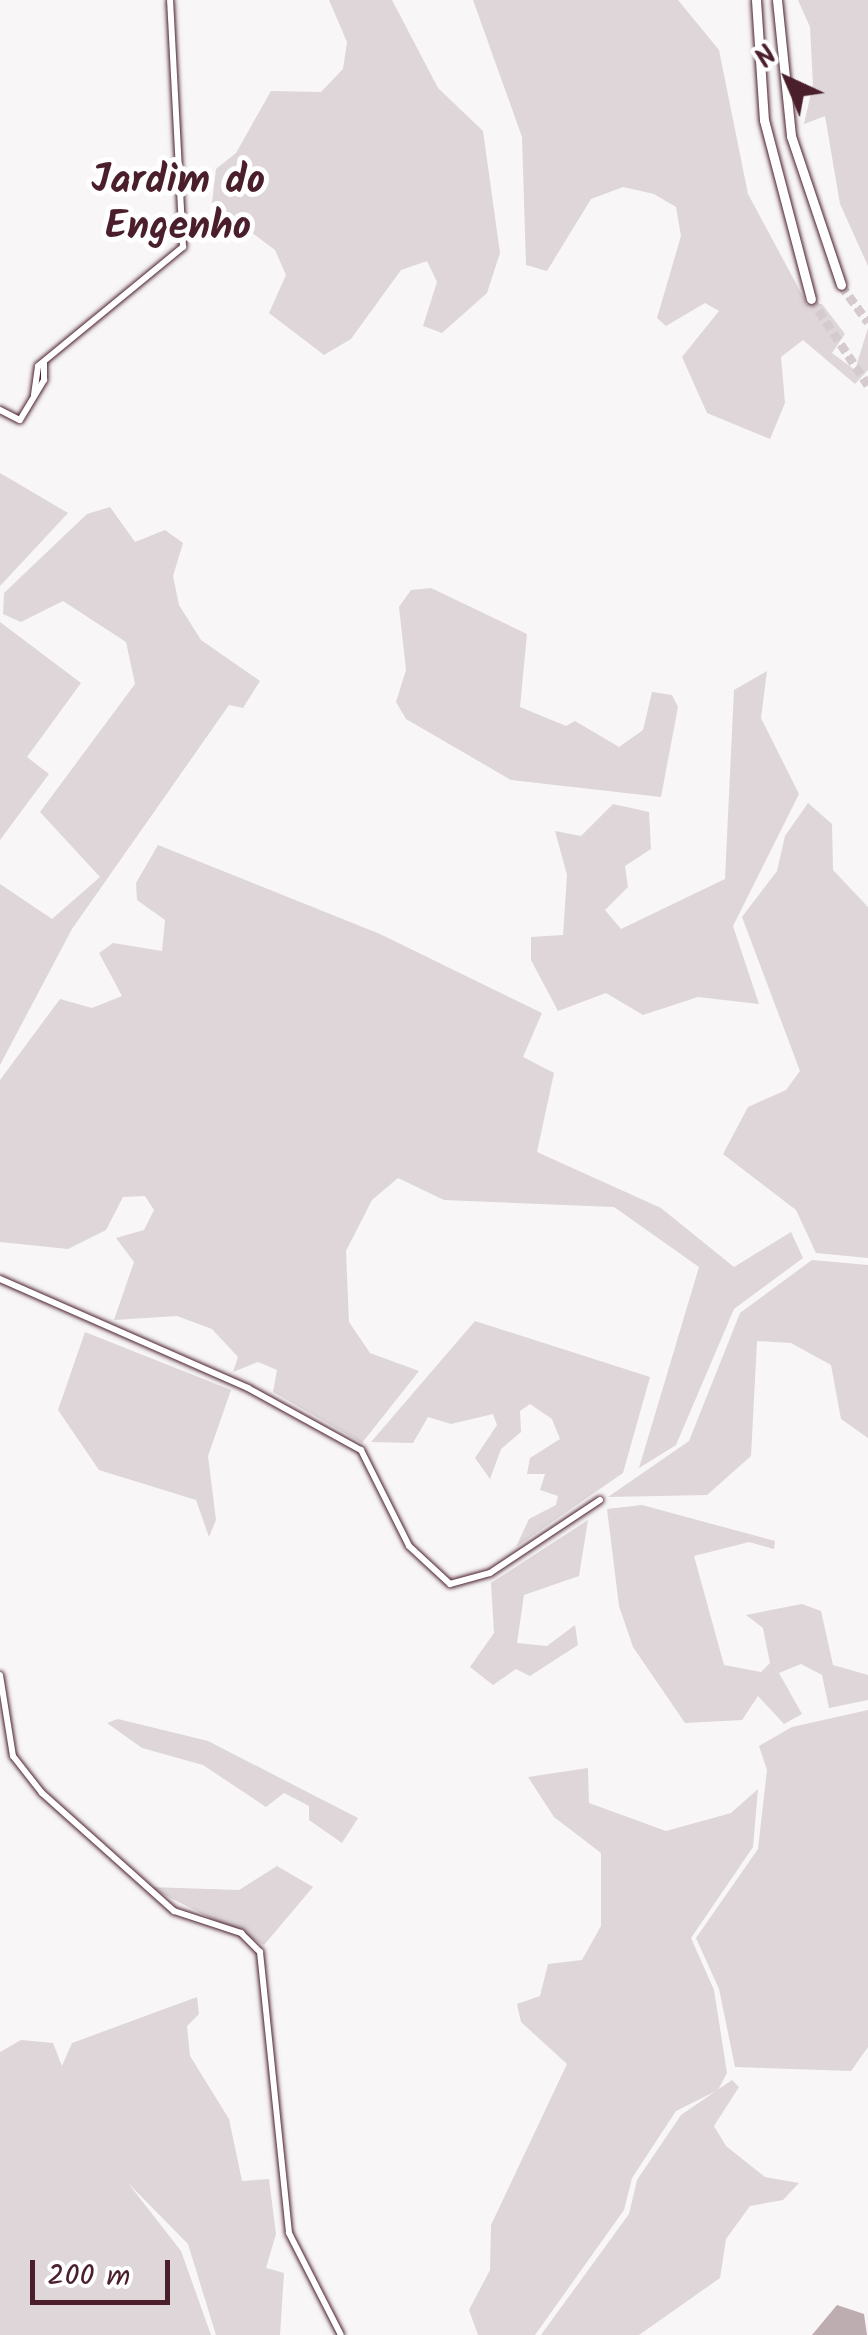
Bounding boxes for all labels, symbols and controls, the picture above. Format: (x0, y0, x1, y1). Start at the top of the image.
north arrow (738, 30, 838, 130)
text: N (745, 36, 789, 80)
district label: Jardim do Engenho (91, 157, 265, 251)
scale bar (35, 2240, 175, 2302)
text: 200 m (47, 2253, 130, 2301)

